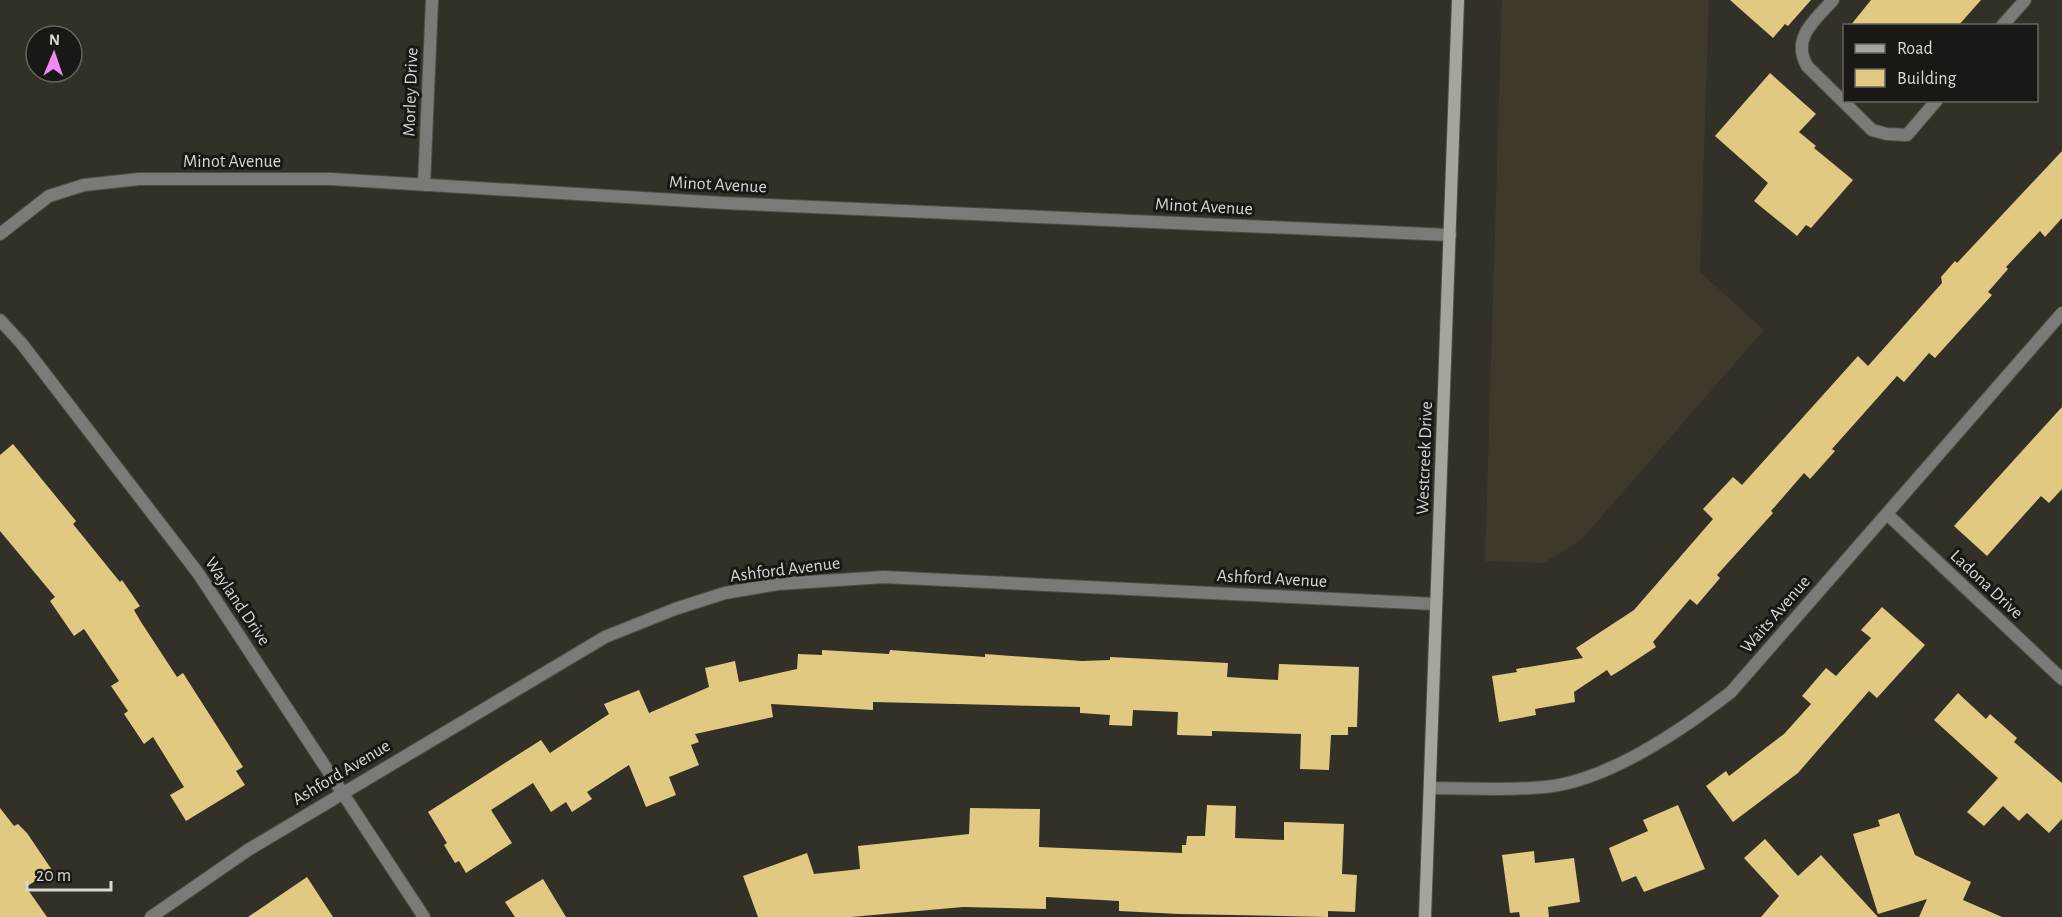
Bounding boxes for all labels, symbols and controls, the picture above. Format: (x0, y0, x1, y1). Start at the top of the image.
north arrow (24, 24, 84, 84)
legend (1843, 24, 2038, 102)
text: N (49, 32, 60, 48)
text: Road (1897, 40, 1933, 58)
street label: Morley Drive (400, 47, 422, 137)
text: Building (1897, 70, 1957, 88)
street label: Minot Avenue (183, 153, 281, 171)
street label: Minot Avenue (669, 173, 767, 197)
street label: Minot Avenue (1155, 195, 1253, 219)
street label: Westcreek Drive (1414, 401, 1436, 515)
street label: Ladona Drive (1947, 547, 2026, 623)
street label: Wayland Drive (201, 554, 273, 649)
street label: Ashford Avenue (729, 554, 841, 586)
street label: Ashford Avenue (1216, 567, 1328, 591)
street label: Waits Avenue (1738, 573, 1814, 657)
street label: Ashford Avenue (289, 737, 394, 809)
scale bar (27, 854, 111, 892)
text: 20 m (36, 867, 71, 885)

